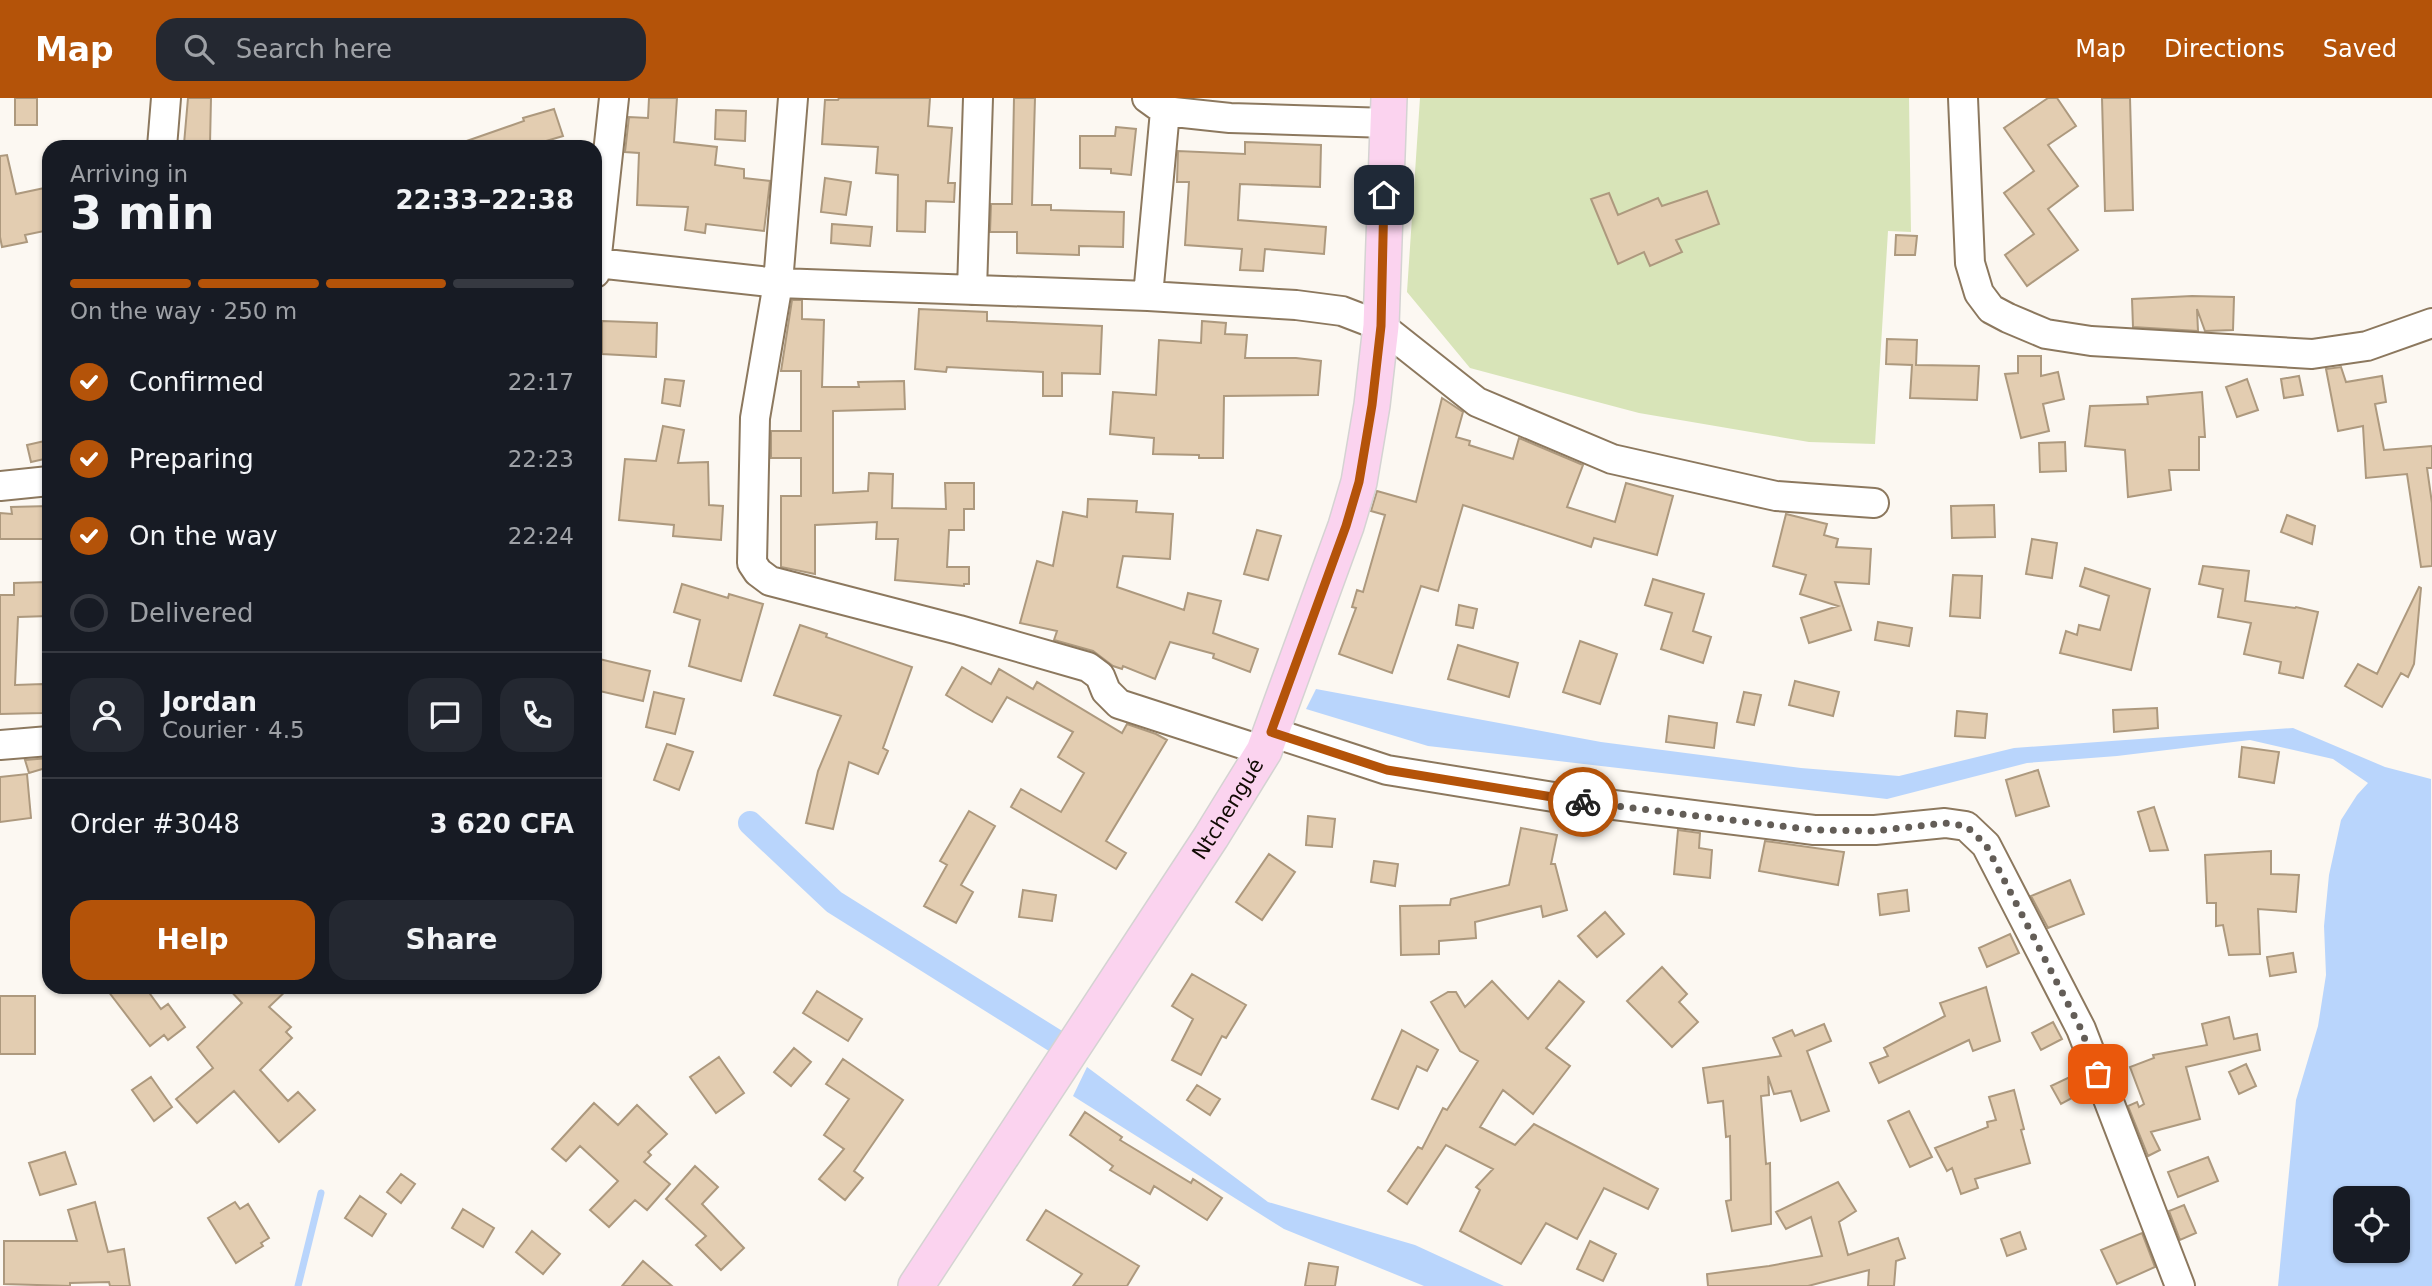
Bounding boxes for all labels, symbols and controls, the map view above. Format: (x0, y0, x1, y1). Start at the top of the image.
search box (156, 18, 646, 81)
text: Map (35, 30, 114, 69)
icon: search (180, 30, 218, 68)
text: Search here (236, 34, 392, 64)
text: Map (2075, 35, 2126, 63)
text: Directions (2164, 35, 2285, 63)
text: Saved (2323, 35, 2397, 63)
text: Arriving in (70, 161, 188, 187)
pin (1354, 165, 1414, 225)
icon: home (1365, 176, 1403, 214)
text: 22:33–22:38 (395, 185, 574, 215)
text: 3 min (70, 186, 214, 240)
text: On the way · 250 m (70, 298, 297, 324)
icon: check (70, 363, 108, 401)
text: Confirmed (129, 367, 264, 397)
text: 22:17 (508, 369, 574, 395)
icon: check (70, 440, 108, 478)
text: Preparing (129, 444, 254, 474)
text: 22:23 (508, 446, 574, 472)
icon: check (70, 517, 108, 555)
text: On the way (129, 521, 278, 551)
text: 22:24 (508, 523, 574, 549)
text: Delivered (129, 598, 253, 628)
button: person (70, 678, 144, 752)
button: chat (408, 678, 482, 752)
button: phone (500, 678, 574, 752)
text: Jordan (162, 687, 257, 717)
text: Courier · 4.5 (162, 717, 305, 743)
street label: Ntchengué (1187, 754, 1268, 864)
courier (1548, 767, 1618, 837)
icon: bike (1564, 783, 1602, 821)
text: Order #3048 (70, 809, 240, 839)
text: 3 620 CFA (430, 809, 574, 839)
button: Help (70, 900, 315, 980)
button: Share (329, 900, 574, 980)
pin (2068, 1044, 2128, 1104)
icon: bag (2079, 1055, 2117, 1093)
map controls (2333, 1186, 2410, 1263)
button: locate (2333, 1186, 2410, 1263)

